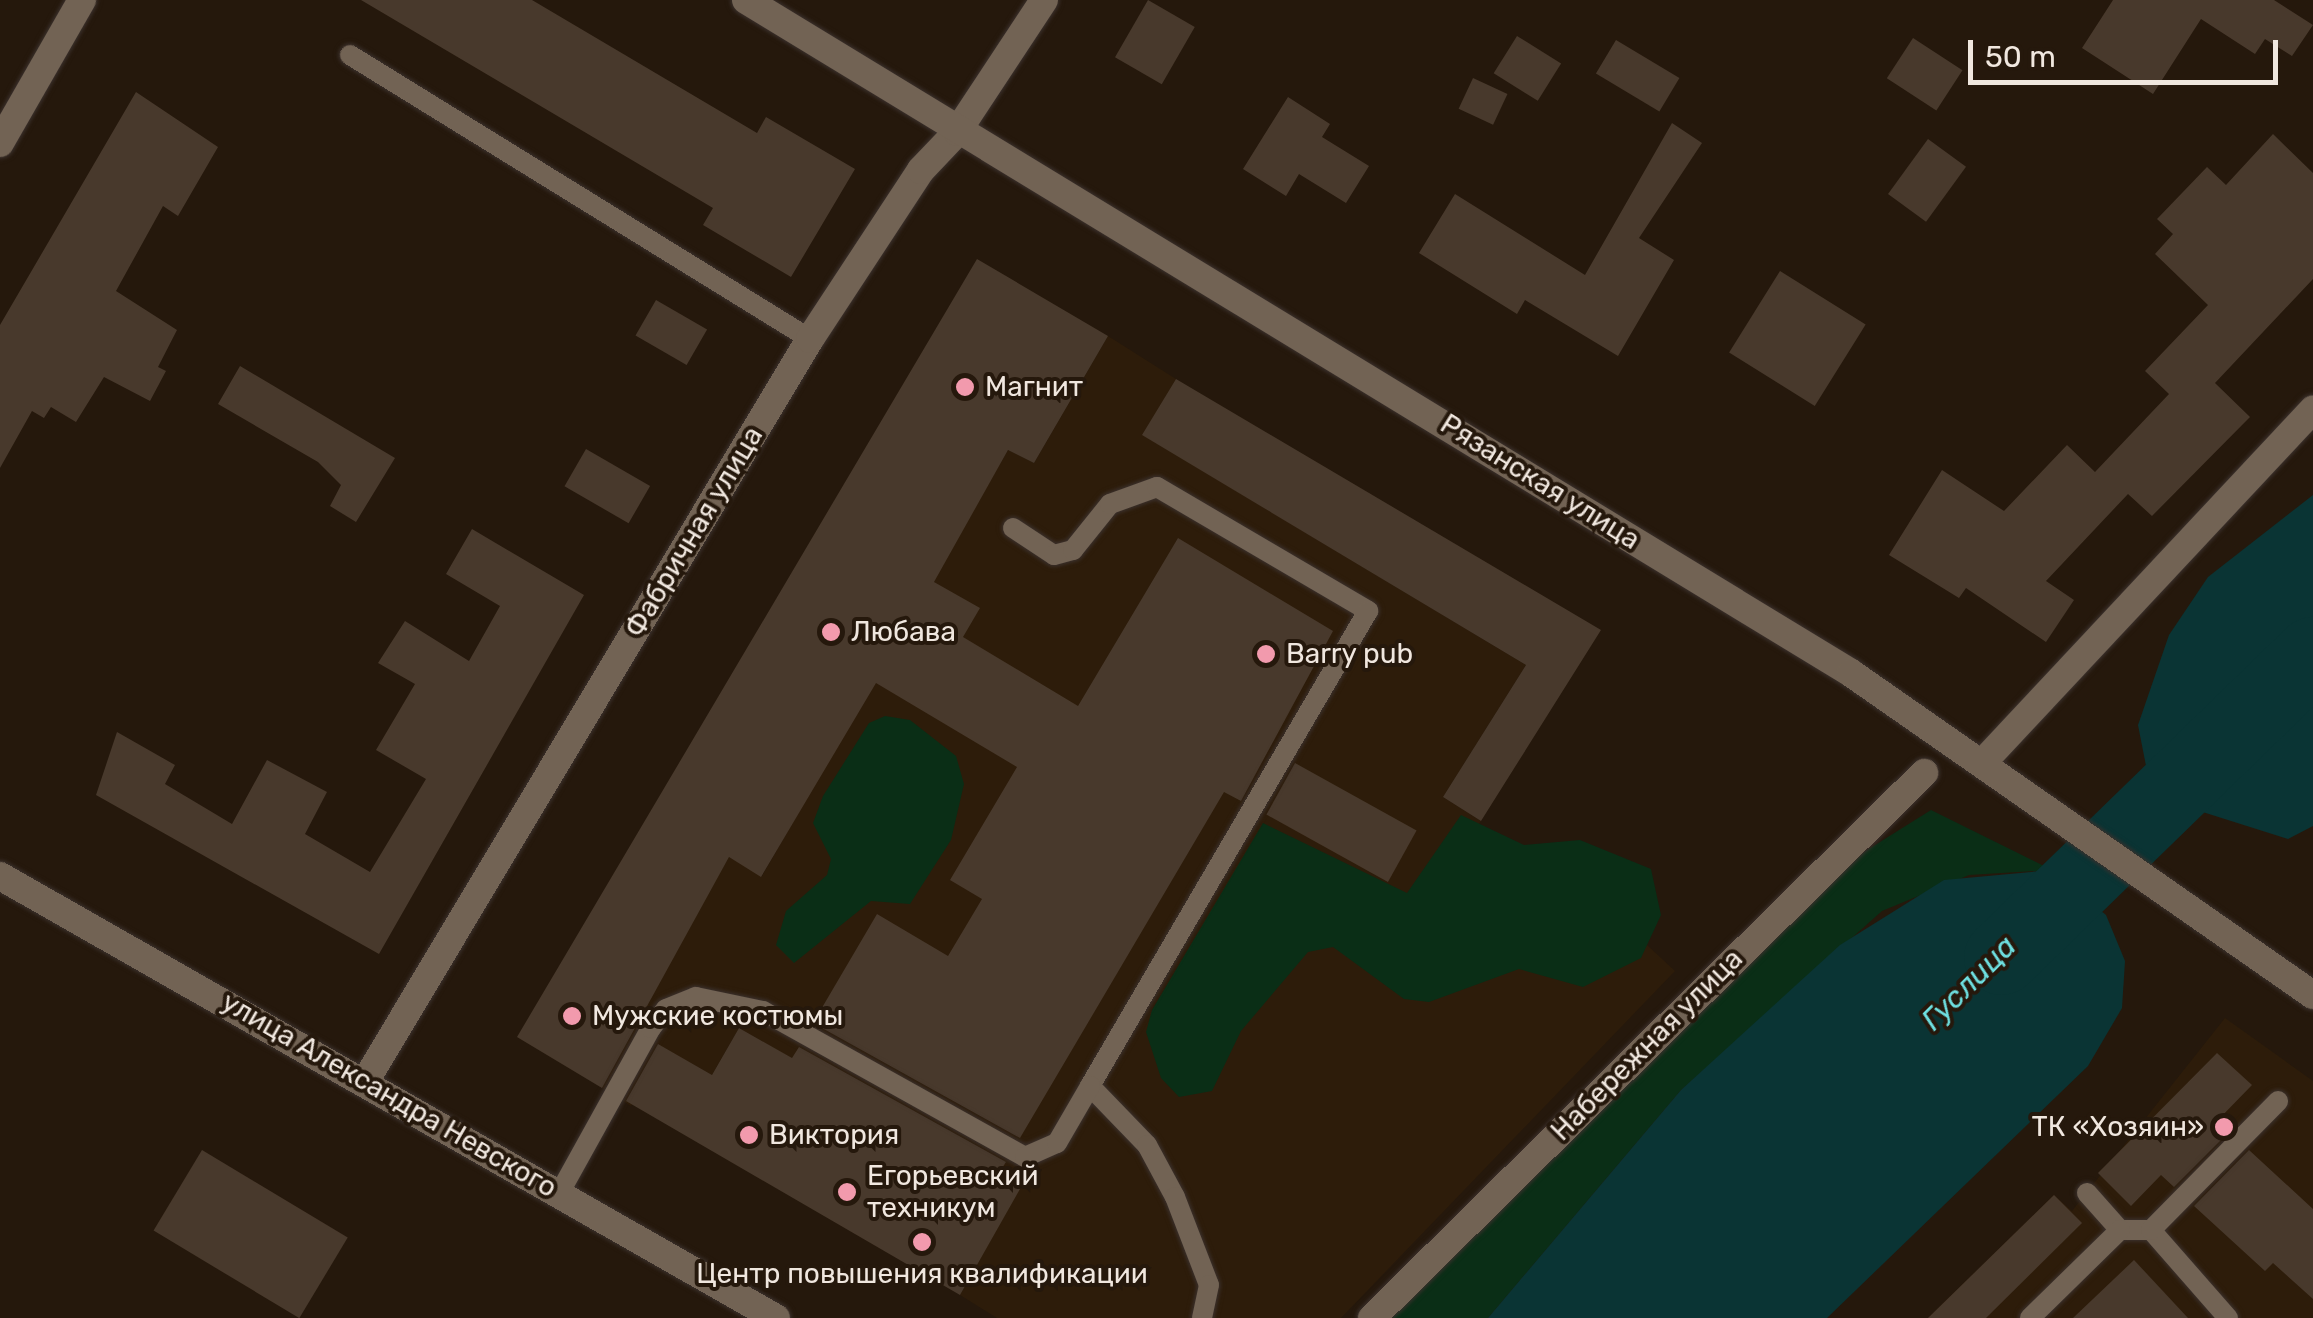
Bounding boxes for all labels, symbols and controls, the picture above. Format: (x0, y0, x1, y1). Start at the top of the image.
scale bar (1973, 20, 2283, 82)
text: 50 m (1985, 39, 2056, 75)
place label: Магнит (985, 370, 1083, 404)
marker: Магнит (954, 376, 976, 398)
street label: Рязанская улица (1434, 407, 1646, 557)
street label: Фабричная улица (618, 420, 770, 644)
place label: Любава (851, 615, 956, 649)
marker: Любава (820, 621, 842, 643)
place label: Barry pub (1286, 637, 1414, 671)
marker: Barry pub (1255, 643, 1277, 665)
water label: Гуслица (1914, 928, 2024, 1038)
street label: Набережная улица (1544, 942, 1750, 1148)
street label: улица Александра Невского (216, 985, 562, 1205)
place label: Мужские костюмы (592, 999, 843, 1033)
marker: Мужские костюмы (561, 1005, 583, 1027)
place label: ТК «Хозяин» (2031, 1110, 2204, 1144)
marker: ТК «Хозяин» (2213, 1116, 2235, 1138)
place label: Виктория (769, 1118, 899, 1152)
marker: Виктория (738, 1124, 760, 1146)
place label: Егорьевский техникум (867, 1159, 1038, 1225)
marker: Егорьевский техникум (836, 1181, 858, 1203)
marker: Центр повышения квалификации (911, 1231, 933, 1253)
place label: Центр повышения квалификации (696, 1257, 1148, 1291)

